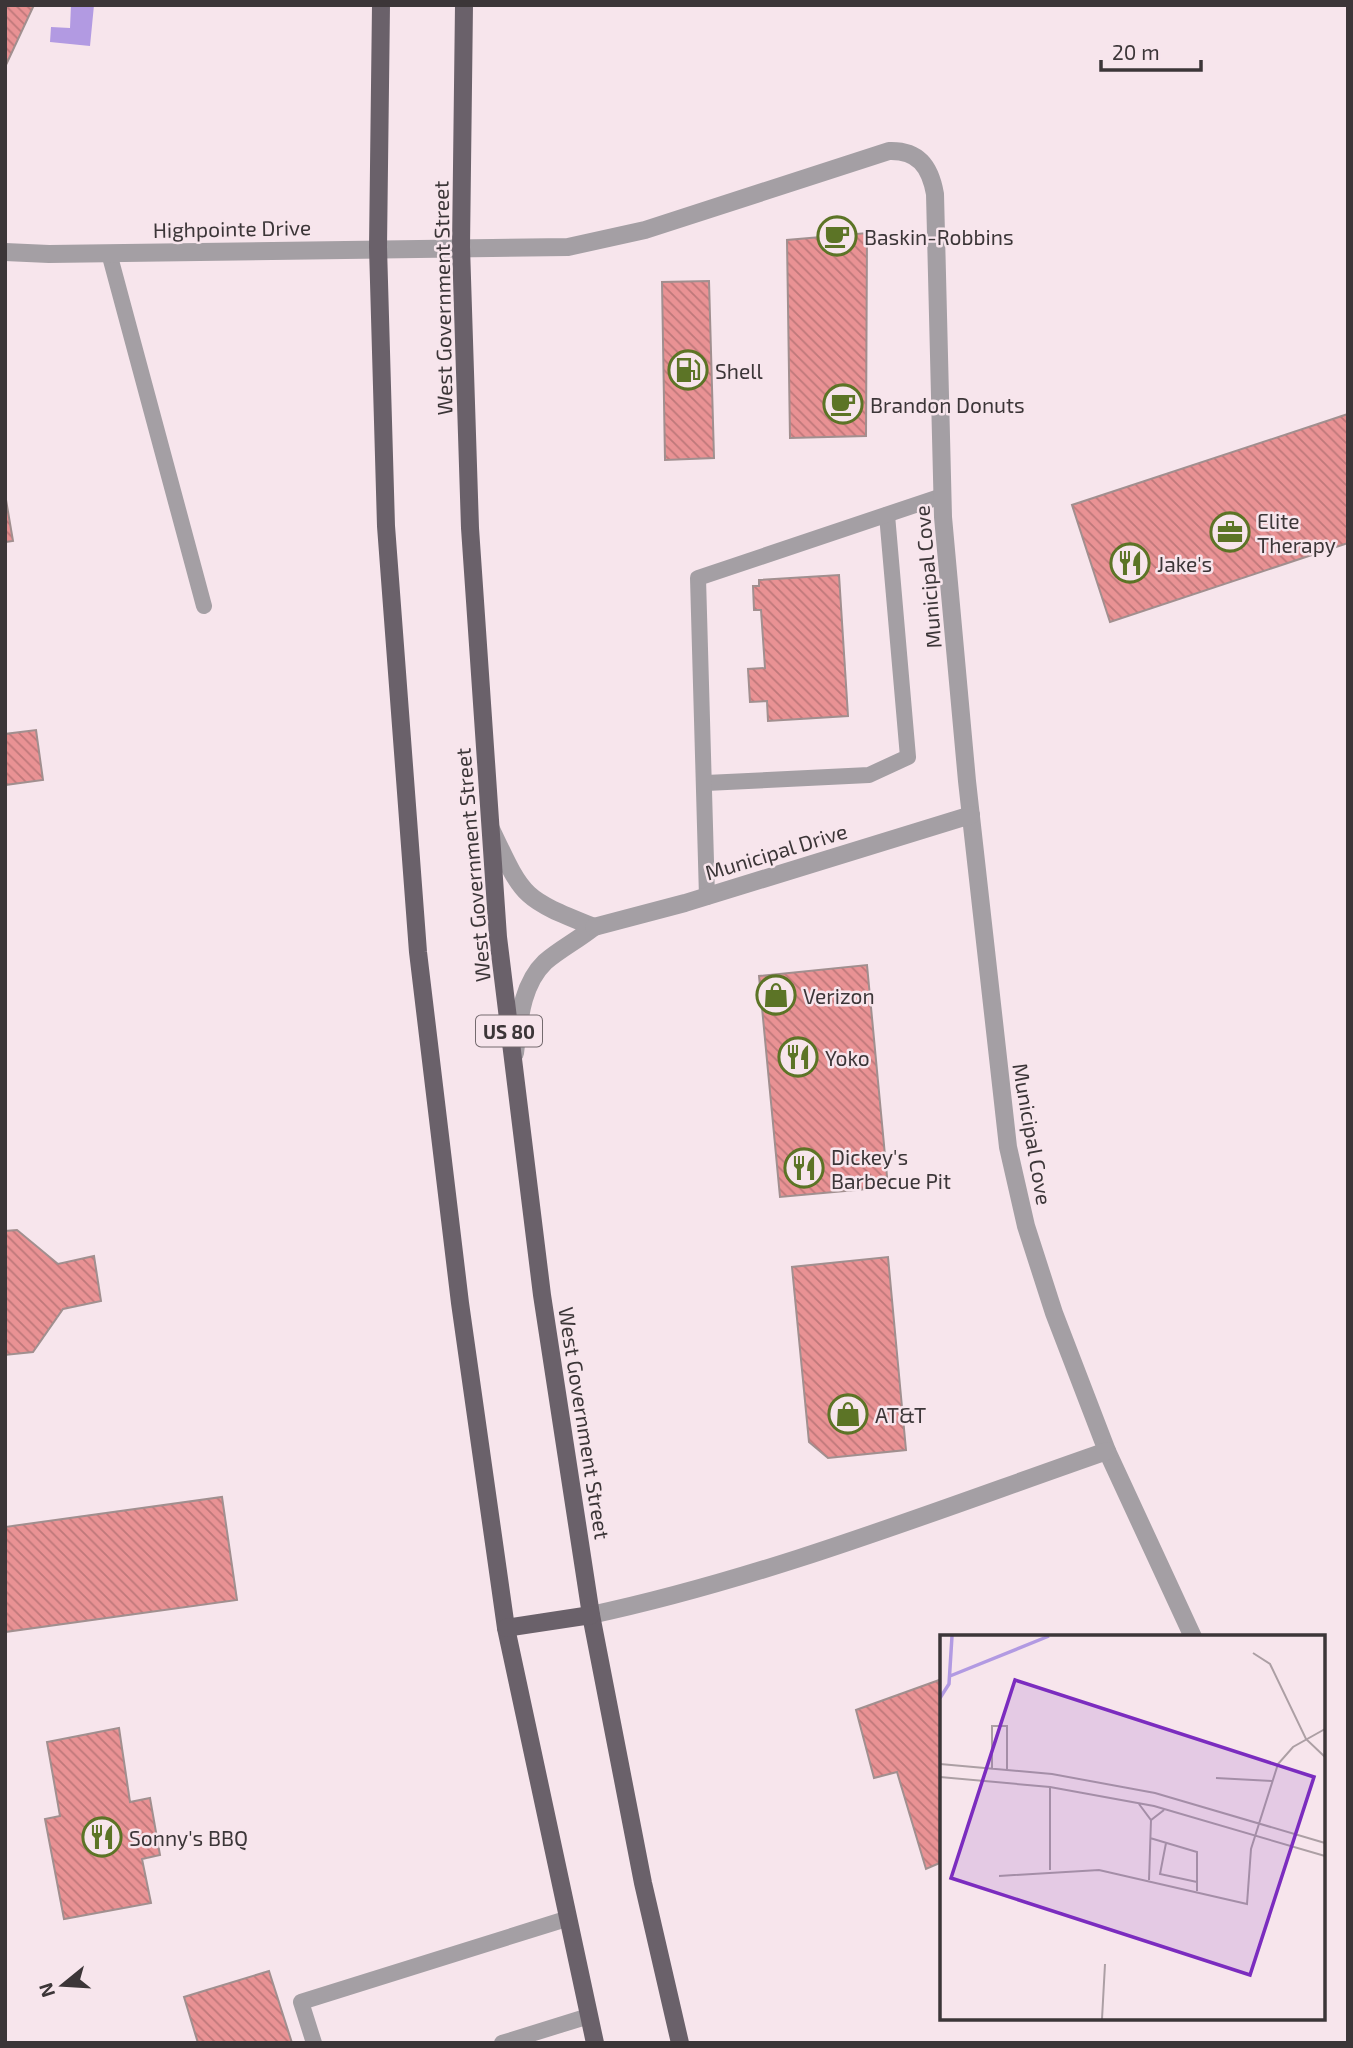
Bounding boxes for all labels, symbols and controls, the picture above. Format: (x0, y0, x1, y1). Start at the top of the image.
scale bar (1101, 28, 1201, 72)
text: 20 m (1112, 39, 1160, 64)
street label: West Government Street (427, 180, 457, 416)
street label: Highpointe Drive (153, 214, 311, 242)
cafe icon: Baskin-Robbins (816, 215, 858, 257)
place label: Baskin-Robbins (864, 224, 1014, 249)
fuel station icon: Shell (667, 349, 709, 391)
place label: Shell (715, 358, 763, 383)
cafe icon: Brandon Donuts (822, 383, 864, 425)
place label: Brandon Donuts (870, 392, 1025, 417)
street label: Municipal Cove (908, 504, 946, 650)
place label: Elite Therapy (1257, 508, 1336, 557)
office icon: Elite Therapy (1209, 511, 1251, 553)
restaurant icon: Jake's (1109, 542, 1151, 584)
place label: Jake's (1157, 551, 1212, 576)
street label: West Government Street (449, 747, 495, 983)
street label: Municipal Drive (702, 818, 850, 884)
shop icon: Verizon (755, 974, 797, 1016)
place label: Verizon (803, 983, 875, 1008)
road number: US 80 (476, 1015, 542, 1046)
restaurant icon: Yoko (777, 1036, 819, 1078)
place label: Yoko (825, 1045, 870, 1070)
street label: Municipal Cove (1008, 1061, 1058, 1207)
place label: Dickey's Barbecue Pit (831, 1144, 951, 1193)
restaurant icon: Dickey's Barbecue Pit (783, 1147, 825, 1189)
street label: West Government Street (554, 1305, 616, 1541)
shop icon: AT&T (827, 1393, 869, 1435)
place label: AT&T (875, 1402, 926, 1427)
inset map (940, 1635, 1325, 2020)
restaurant icon: Sonny's BBQ (81, 1816, 123, 1858)
place label: Sonny's BBQ (129, 1825, 248, 1851)
north arrow (28, 1950, 98, 2020)
text: N (33, 1980, 59, 2000)

